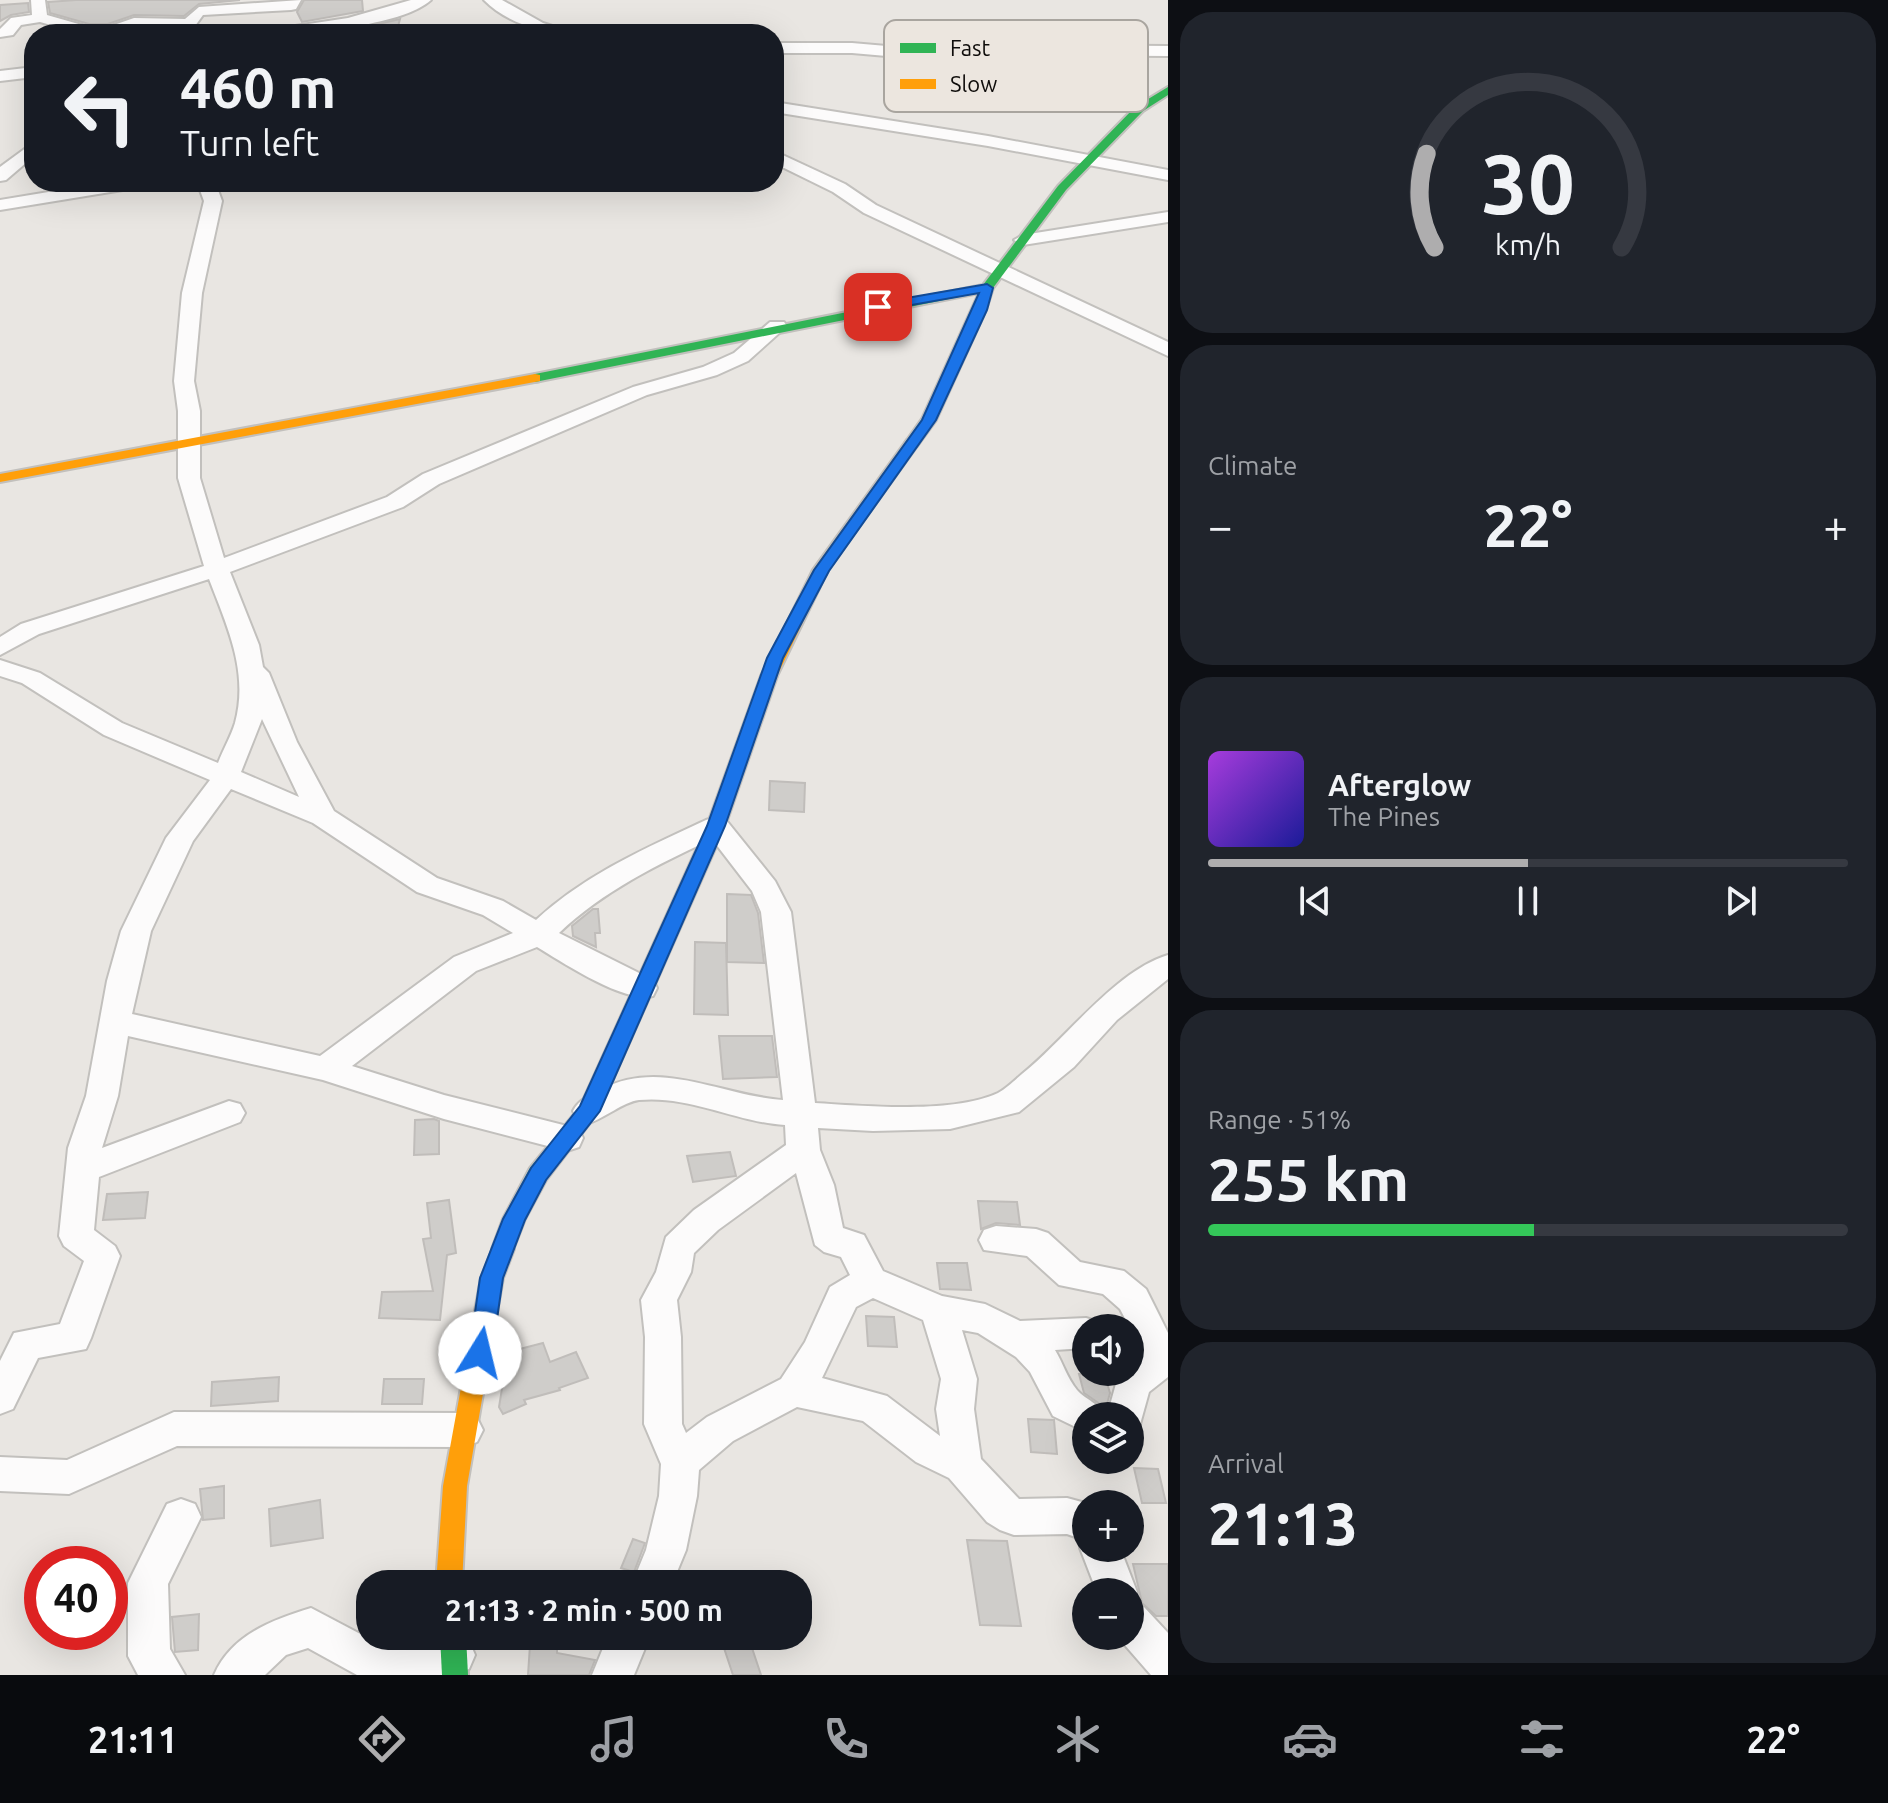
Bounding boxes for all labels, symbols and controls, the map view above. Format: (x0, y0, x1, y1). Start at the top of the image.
legend (884, 20, 1148, 112)
text: Fast (950, 35, 991, 60)
icon: left (48, 56, 152, 160)
text: 460 m (180, 56, 336, 119)
text: Slow (950, 71, 997, 96)
text: Turn left (180, 122, 319, 163)
text: 30 (1481, 136, 1575, 230)
text: km/h (1495, 228, 1561, 260)
pin (844, 273, 912, 341)
icon: arrive (856, 285, 900, 329)
text: Climate (1208, 451, 1297, 480)
text: 22° (1484, 491, 1572, 558)
text: − (1208, 501, 1233, 550)
text: + (1823, 501, 1848, 550)
text: Afterglow (1328, 768, 1471, 802)
text: The Pines (1328, 802, 1440, 831)
icon: previous (1293, 879, 1337, 923)
icon: pause (1506, 879, 1550, 923)
icon: next (1719, 879, 1763, 923)
text: Range · 51% (1208, 1105, 1351, 1134)
text: 255 km (1208, 1145, 1409, 1212)
position arrow (438, 1311, 522, 1395)
map controls (1072, 1314, 1144, 1650)
button: sound (1072, 1314, 1144, 1386)
button: layers (1072, 1402, 1144, 1474)
text: Arrival (1208, 1449, 1284, 1478)
text: 21:13 (1208, 1489, 1358, 1556)
button: + (1072, 1490, 1144, 1562)
speed limit sign: 40 (24, 1546, 128, 1650)
button: − (1072, 1578, 1144, 1650)
text: 21:13 · 2 min · 500 m (445, 1593, 723, 1627)
icon: directions (354, 1711, 410, 1767)
icon: music (586, 1711, 642, 1767)
icon: phone (818, 1711, 874, 1767)
icon: climate (1050, 1711, 1106, 1767)
icon: car (1282, 1711, 1338, 1767)
icon: filters (1514, 1711, 1570, 1767)
text: 21:11 (88, 1719, 178, 1760)
text: 22° (1747, 1719, 1800, 1760)

